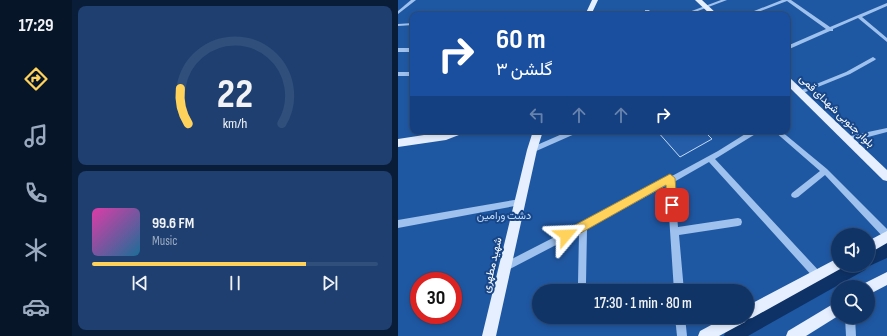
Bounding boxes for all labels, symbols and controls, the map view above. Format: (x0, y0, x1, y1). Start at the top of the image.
text: 17:29 (18, 15, 54, 36)
text: 60 m (496, 23, 545, 56)
icon: right (430, 28, 482, 80)
text: گلشن ۳ (496, 59, 553, 80)
icon: directions (22, 65, 50, 93)
text: 22 (217, 69, 253, 118)
street label: بلوار جنوبی شهدای قمی (797, 72, 877, 150)
icon: left (526, 104, 548, 126)
icon: ahead (568, 104, 590, 126)
icon: ahead (610, 104, 632, 126)
icon: right (652, 104, 674, 126)
text: km/h (223, 114, 247, 131)
icon: music (22, 122, 50, 150)
icon: phone (22, 179, 50, 207)
pin (655, 188, 689, 222)
icon: arrive (661, 194, 683, 216)
park label: دشت ورامین (477, 209, 531, 222)
text: 99.6 FM (152, 214, 194, 233)
position arrow (545, 214, 587, 256)
map controls (831, 228, 875, 324)
button: sound (831, 228, 875, 272)
text: Music (152, 233, 177, 249)
icon: climate (22, 236, 50, 264)
street label: شهید مطهری (479, 236, 505, 294)
icon: previous (129, 272, 151, 294)
icon: pause (224, 272, 246, 294)
icon: next (319, 272, 341, 294)
speed limit sign: 30 (410, 272, 462, 324)
button: search (831, 280, 875, 324)
icon: car (22, 293, 50, 321)
text: 17:30 · 1 min · 80 m (594, 294, 692, 313)

